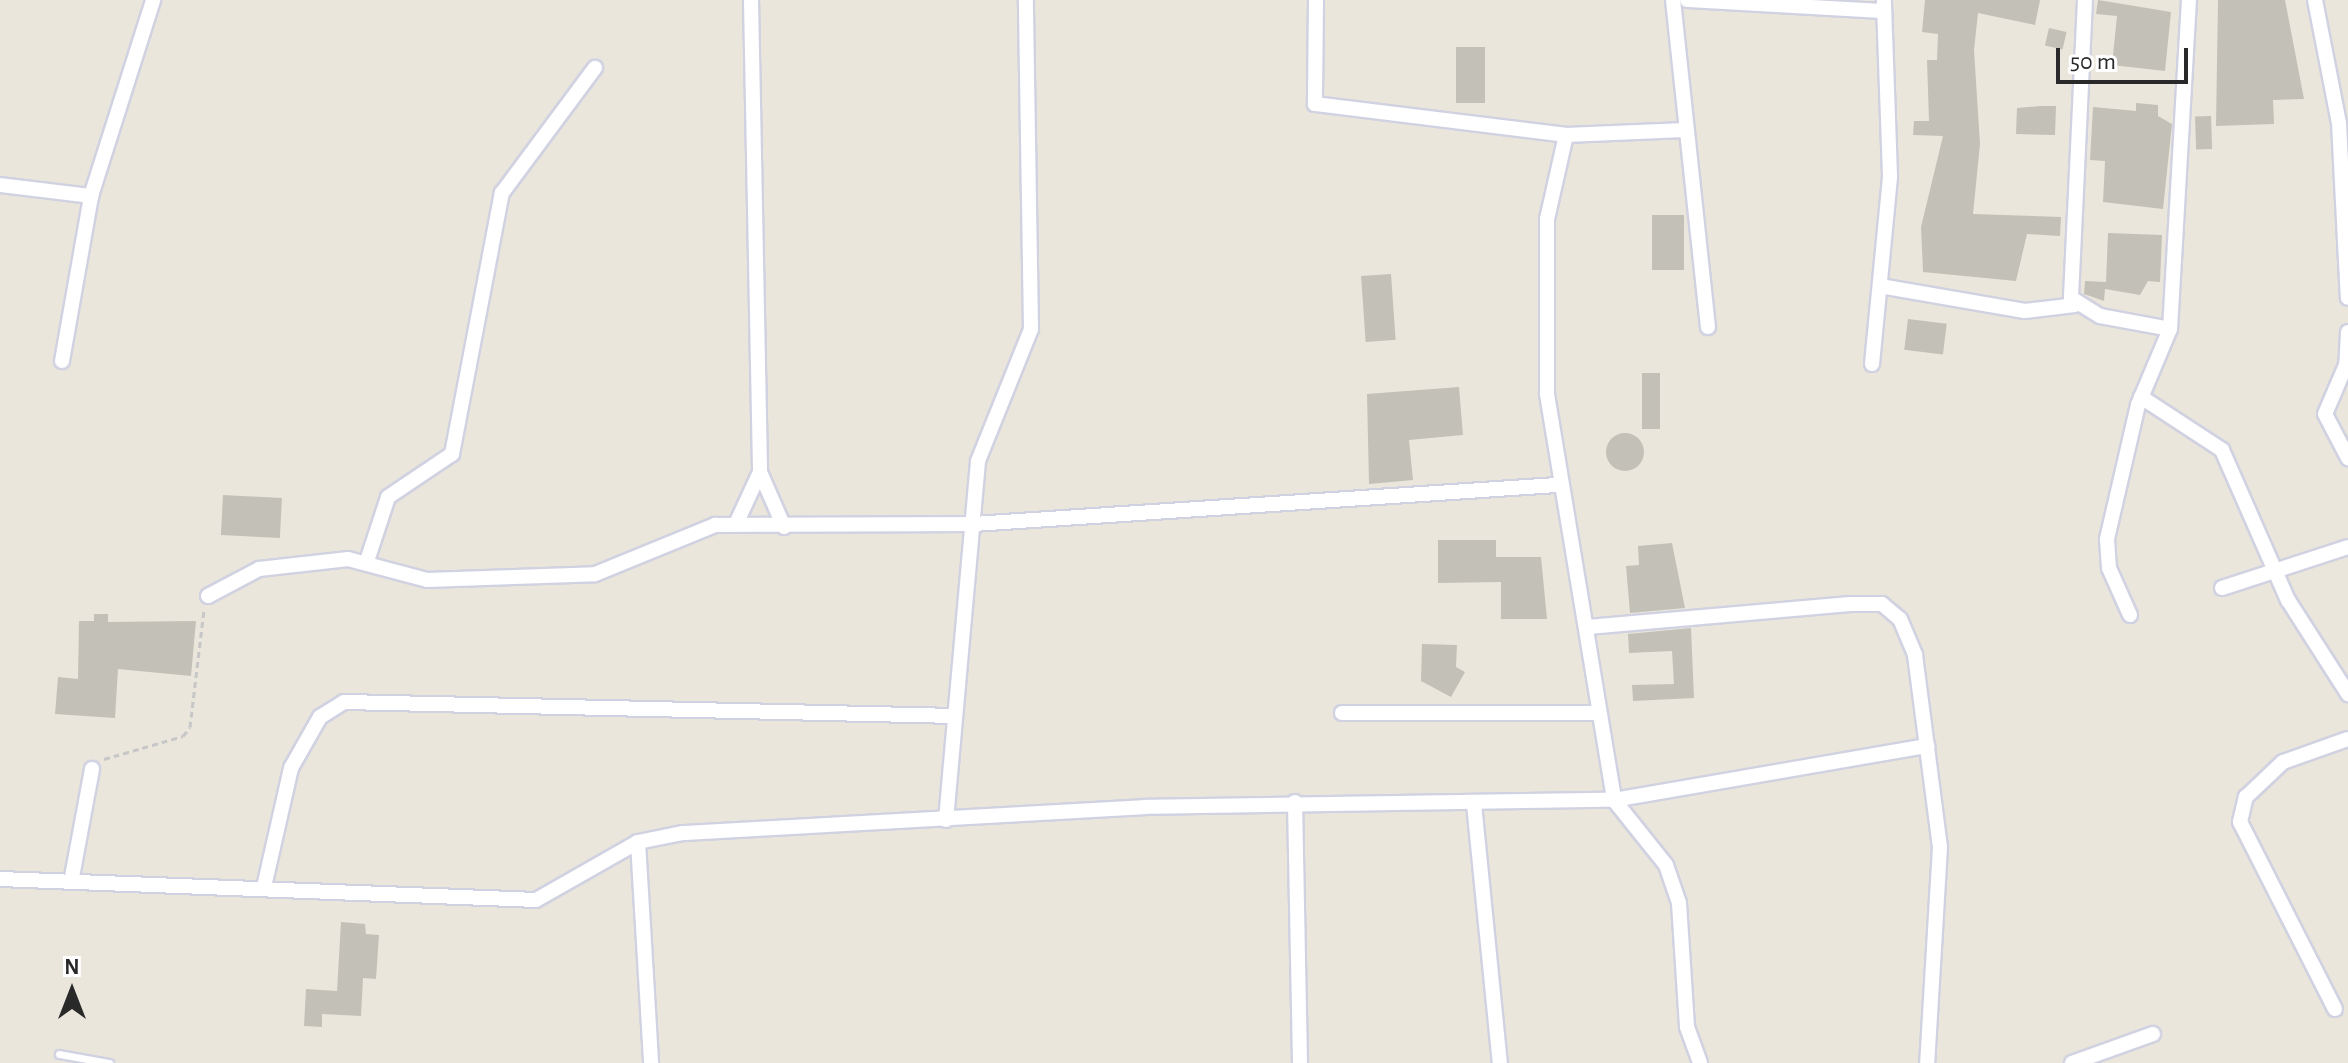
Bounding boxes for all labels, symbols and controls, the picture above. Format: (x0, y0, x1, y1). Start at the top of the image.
scale bar (2060, 32, 2192, 82)
text: 50 m (2070, 50, 2116, 74)
north arrow (32, 951, 112, 1031)
text: N (64, 956, 80, 978)

